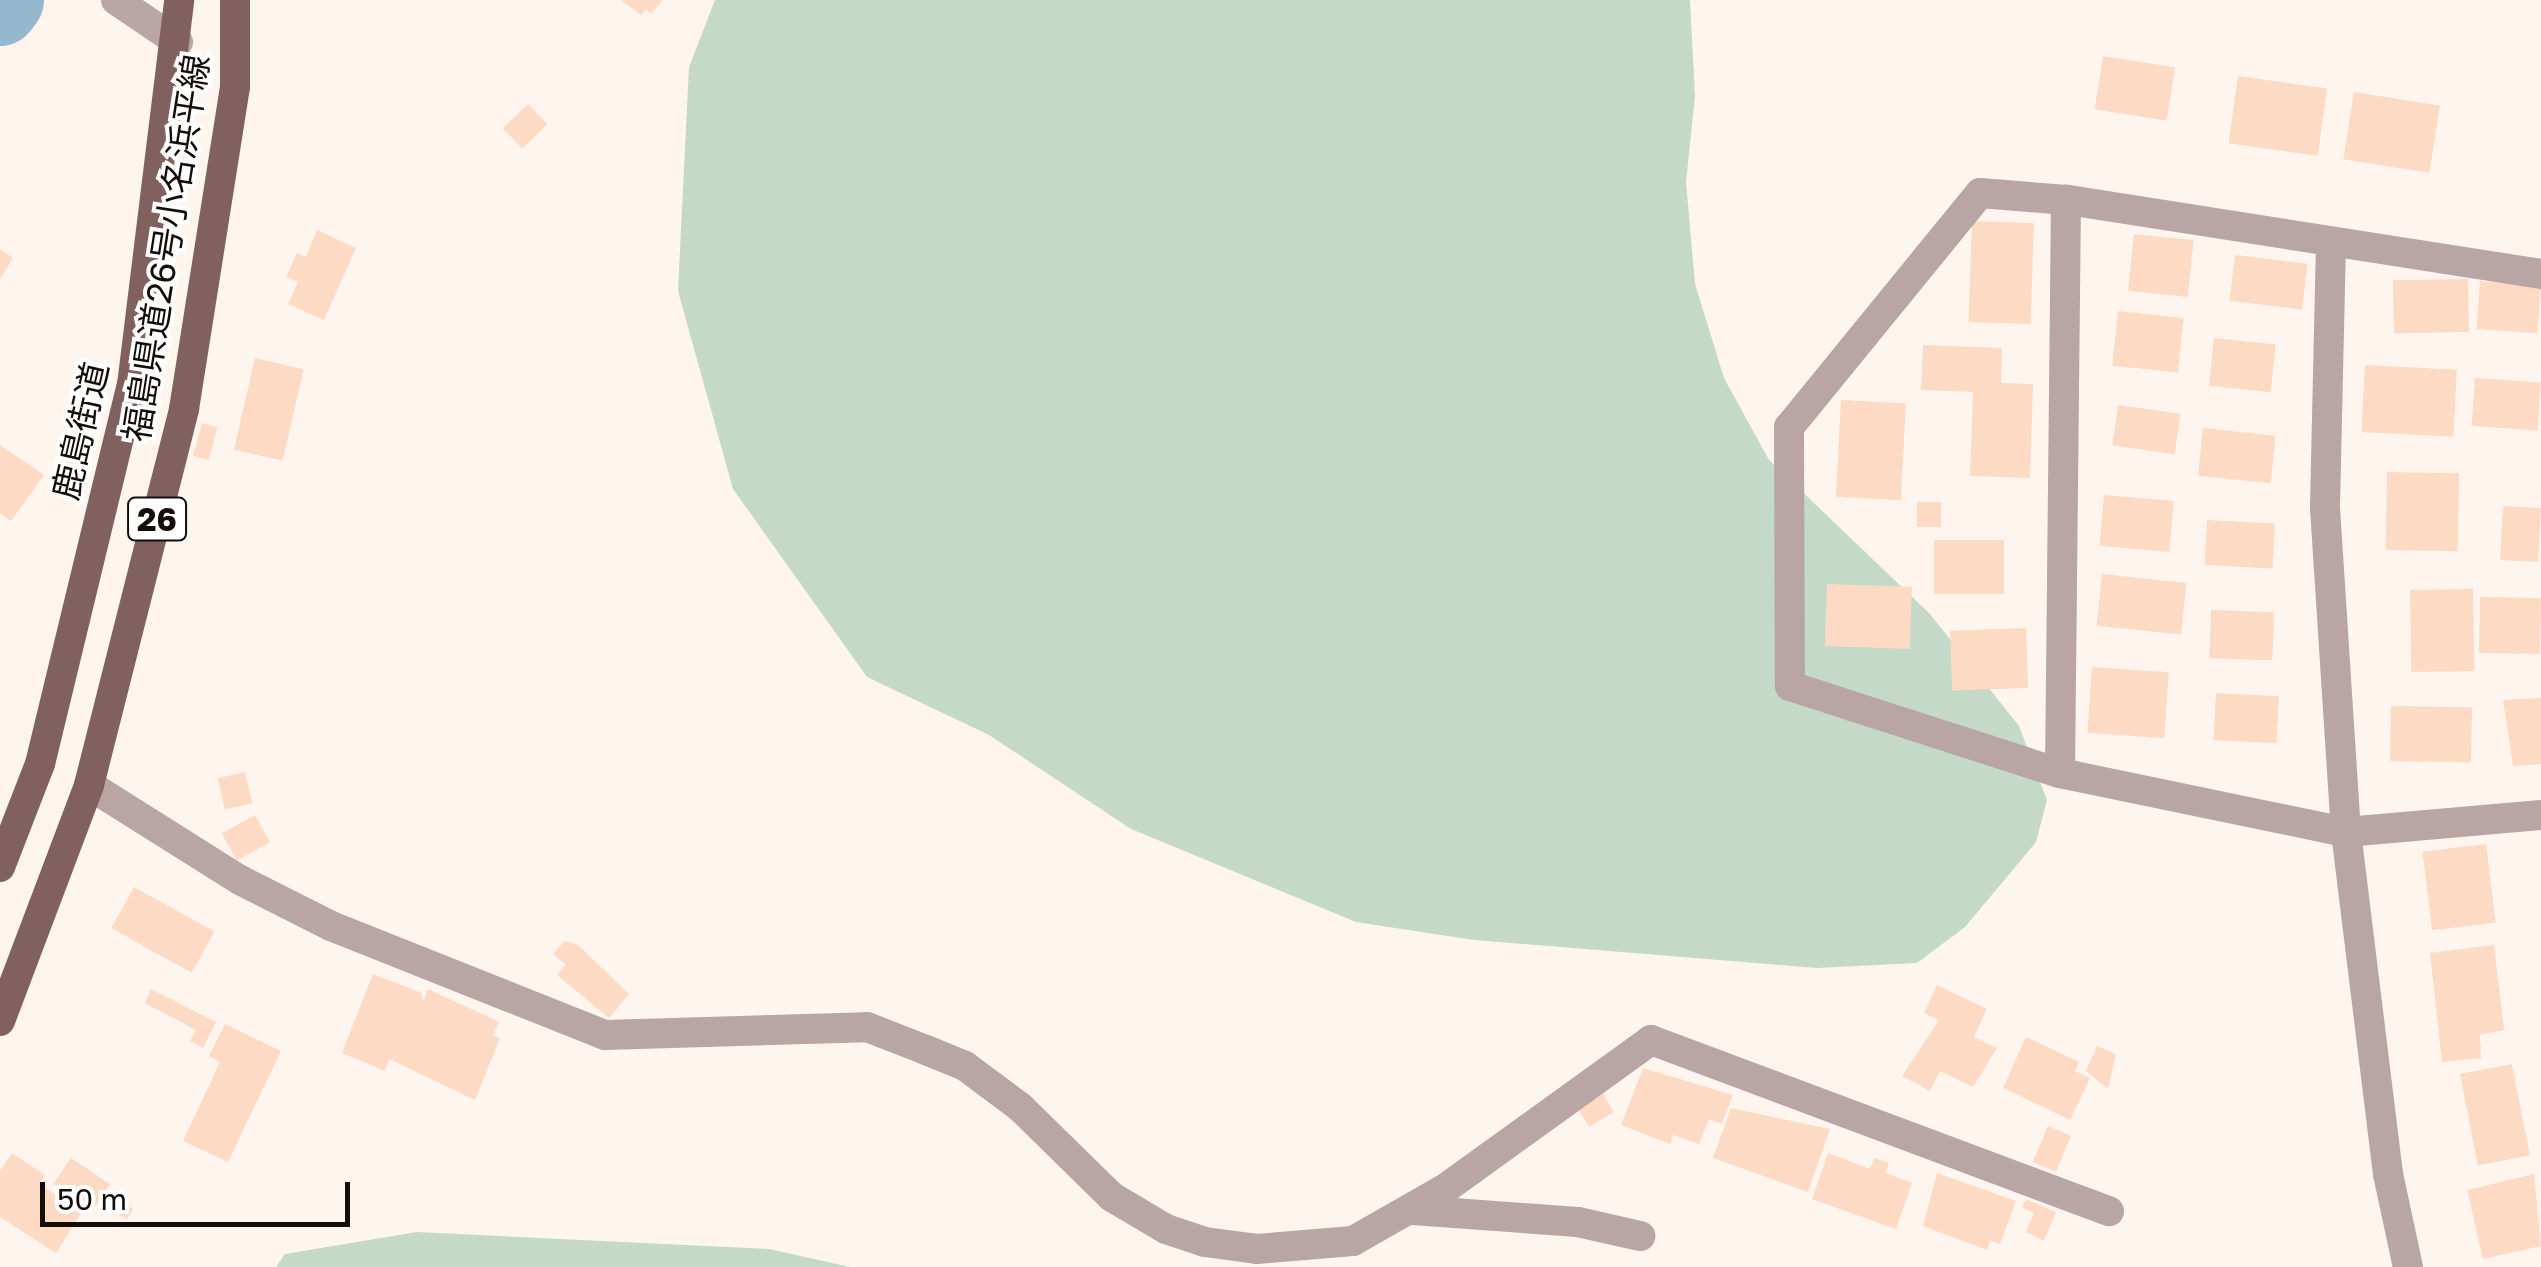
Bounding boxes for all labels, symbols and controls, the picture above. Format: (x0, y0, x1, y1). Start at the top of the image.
street label: 福島県道26号小名浜平線 (115, 51, 217, 445)
street label: 鹿島街道 (44, 358, 116, 504)
road number: 26 (127, 492, 187, 546)
scale bar (45, 1162, 355, 1224)
text: 50 m (57, 1181, 127, 1217)

